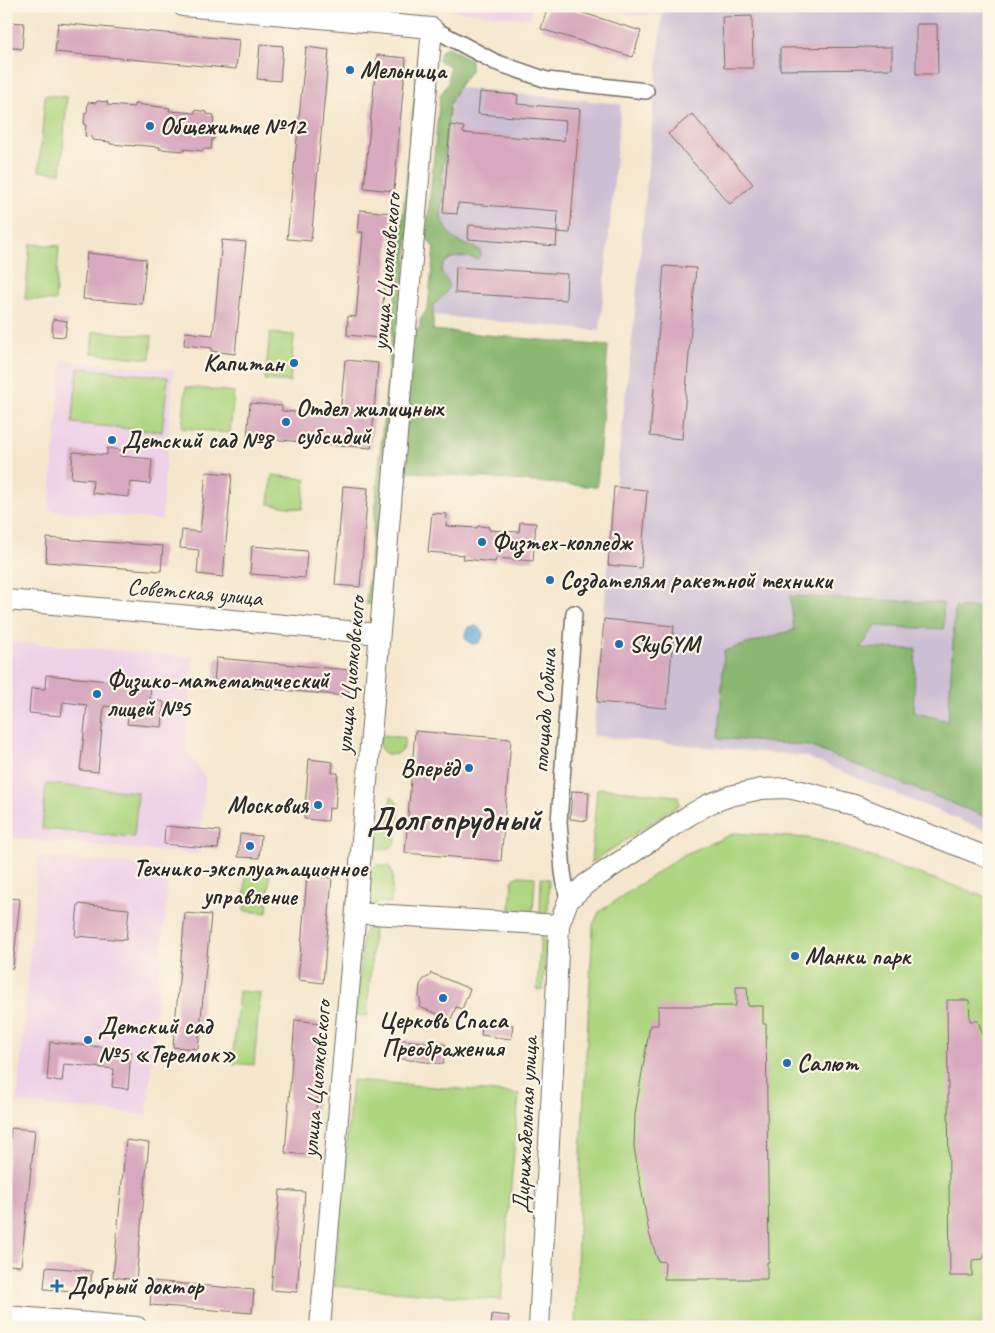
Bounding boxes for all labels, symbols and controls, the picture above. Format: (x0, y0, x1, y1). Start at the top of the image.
place label: Мельница (360, 55, 449, 85)
marker: Мельница (344, 64, 356, 76)
place label: Общежитие №12 (160, 111, 307, 141)
marker: Общежитие №12 (144, 120, 156, 132)
street label: улица Циолковского (364, 190, 408, 354)
place label: Капитан (203, 348, 286, 378)
marker: Капитан (288, 357, 300, 369)
place label: Отдел жилищных субсидий (296, 393, 445, 451)
marker: Отдел жилищных субсидий (280, 416, 292, 428)
place label: Детский сад №8 (122, 425, 275, 455)
marker: Детский сад №8 (106, 434, 118, 446)
place label: Физтех-колледж (492, 527, 634, 558)
marker: Физтех-колледж (476, 536, 488, 548)
place label: Создателям ракетной техники (560, 565, 834, 596)
street label: Советская улица (126, 571, 265, 613)
marker: Создателям ракетной техники (544, 574, 556, 586)
street label: улица Циолковского (328, 593, 372, 757)
place label: SkyGYM (629, 629, 703, 659)
marker: SkyGYM (613, 638, 625, 650)
street label: площадь Собина (525, 647, 563, 774)
place label: Физико-математический лицей №5 (107, 665, 331, 723)
marker: Физико-математический лицей №5 (91, 688, 103, 700)
place label: Вперёд (401, 753, 462, 783)
marker: Вперёд (463, 762, 475, 774)
place label: Московия (227, 790, 309, 820)
district label: Долгопрудный (367, 797, 543, 840)
marker: Московия (312, 799, 324, 811)
marker: Технико-эксплуатационное управление (244, 840, 256, 852)
place label: Технико-эксплуатационное управление (133, 853, 369, 911)
place label: Манки парк (805, 941, 912, 971)
marker: Манки парк (789, 950, 801, 962)
marker: Церковь Спаса Преображения (437, 992, 449, 1004)
street label: улица Циолковского (294, 997, 338, 1161)
place label: Церковь Спаса Преображения (379, 1005, 510, 1063)
place label: Детский сад №5 «Теремок» (98, 1011, 236, 1069)
marker: Детский сад №5 «Теремок» (82, 1034, 94, 1046)
street label: Дирижабельная улица (505, 1034, 545, 1214)
place label: Салют (797, 1048, 860, 1078)
marker: Салют (781, 1057, 793, 1069)
place label: Добрый доктор (68, 1271, 205, 1301)
marker: Добрый доктор (50, 1279, 64, 1293)

